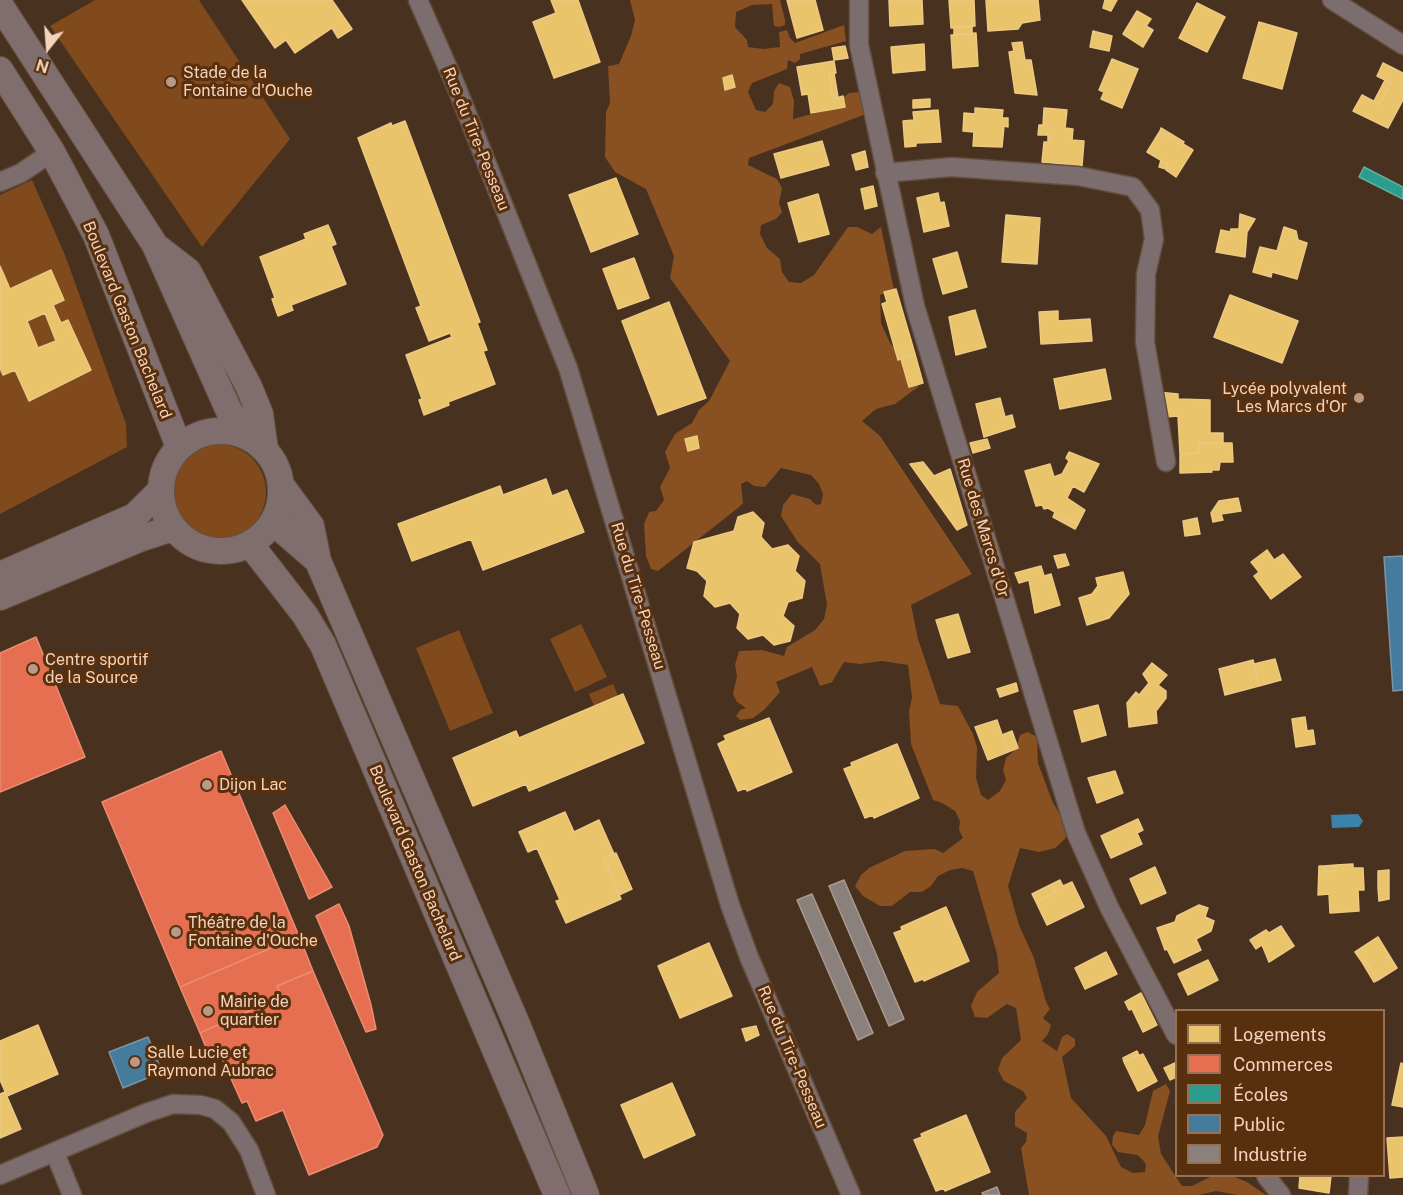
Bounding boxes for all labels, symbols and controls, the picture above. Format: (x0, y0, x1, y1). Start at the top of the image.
north arrow (18, 18, 78, 78)
text: N (34, 55, 51, 77)
place label: Stade de la Fontaine d'Ouche (183, 63, 313, 101)
street label: Rue du Tire-Pesseau (438, 65, 514, 213)
marker: Stade de la Fontaine d'Ouche (164, 75, 178, 89)
street label: Boulevard Gaston Bachelard (79, 219, 175, 421)
place label: Lycée polyvalent Les Marcs d'Or (1222, 379, 1347, 417)
marker: Lycée polyvalent Les Marcs d'Or (1352, 391, 1366, 405)
street label: Rue des Marcs d'Or (953, 456, 1013, 600)
street label: Rue du Tire-Pesseau (606, 520, 670, 672)
place label: Centre sportif de la Source (45, 650, 148, 688)
marker: Centre sportif de la Source (26, 662, 40, 676)
street label: Boulevard Gaston Bachelard (365, 762, 465, 964)
place label: Dijon Lac (219, 775, 287, 795)
marker: Dijon Lac (200, 778, 214, 792)
place label: Théâtre de la Fontaine d'Ouche (188, 913, 318, 951)
marker: Théâtre de la Fontaine d'Ouche (169, 925, 183, 939)
street label: Rue du Tire-Pesseau (753, 983, 831, 1131)
place label: Mairie de quartier (220, 992, 289, 1030)
marker: Mairie de quartier (201, 1004, 215, 1018)
legend (1175, 1009, 1385, 1177)
text: Logements (1233, 1024, 1326, 1045)
place label: Salle Lucie et Raymond Aubrac (147, 1043, 274, 1081)
text: Commerces (1233, 1054, 1333, 1075)
marker: Salle Lucie et Raymond Aubrac (128, 1055, 142, 1069)
text: Écoles (1233, 1084, 1288, 1105)
text: Public (1233, 1114, 1285, 1135)
text: Industrie (1233, 1144, 1307, 1165)

